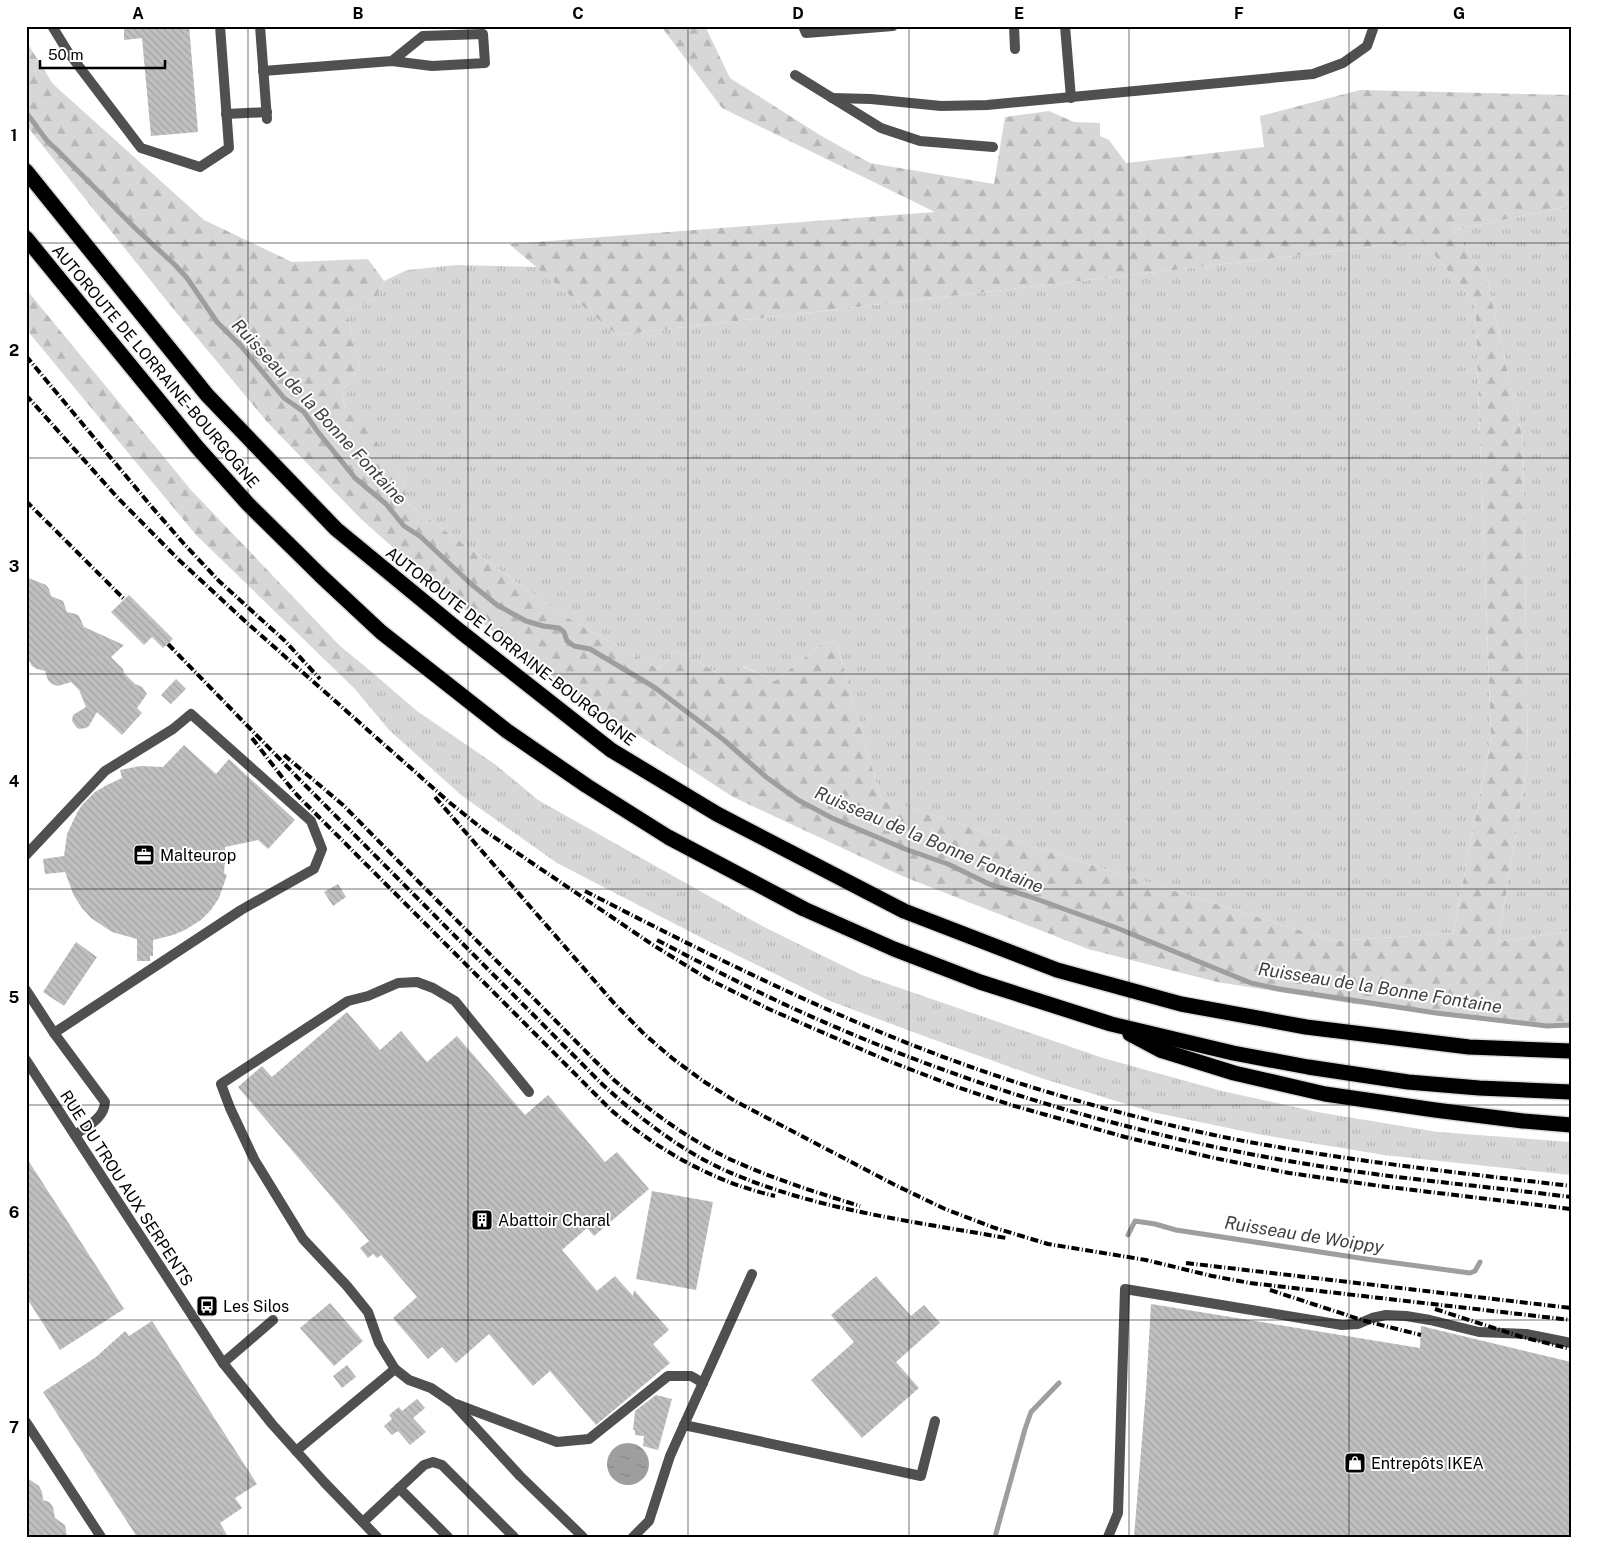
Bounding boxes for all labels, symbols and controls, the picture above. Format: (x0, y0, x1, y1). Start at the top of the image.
text: A (132, 4, 144, 23)
text: B (353, 4, 364, 23)
text: C (572, 4, 584, 23)
text: D (792, 4, 804, 23)
text: E (1014, 4, 1024, 23)
text: F (1234, 4, 1244, 23)
text: G (1453, 4, 1465, 23)
scale bar (40, 38, 165, 70)
text: 50 m (48, 46, 83, 63)
text: 1 (11, 126, 17, 145)
street label: AUTOROUTE DE LORRAINE-BOURGOGNE (48, 241, 263, 492)
water label: Ruisseau de la Bonne Fontaine (228, 314, 411, 509)
text: 2 (9, 341, 19, 360)
street label: AUTOROUTE DE LORRAINE-BOURGOGNE (382, 543, 639, 750)
text: 3 (9, 557, 19, 576)
text: 4 (9, 772, 20, 791)
water label: Ruisseau de la Bonne Fontaine (812, 782, 1047, 897)
office icon: Malteurop (132, 843, 156, 867)
place label: Malteurop (160, 846, 236, 865)
water label: Ruisseau de la Bonne Fontaine (1257, 958, 1504, 1017)
text: 5 (9, 988, 20, 1007)
street label: RUE DU TROU AUX SERPENTS (56, 1087, 197, 1290)
text: 6 (9, 1203, 19, 1222)
building icon: Abattoir Charal (470, 1208, 494, 1232)
place label: Abattoir Charal (498, 1211, 611, 1230)
water label: Ruisseau de Woippy (1223, 1212, 1386, 1258)
bus stop icon: Les Silos (195, 1294, 219, 1318)
place label: Les Silos (223, 1297, 289, 1316)
text: 7 (9, 1418, 19, 1437)
shop icon: Entrepôts IKEA (1343, 1451, 1367, 1475)
place label: Entrepôts IKEA (1371, 1454, 1484, 1473)

